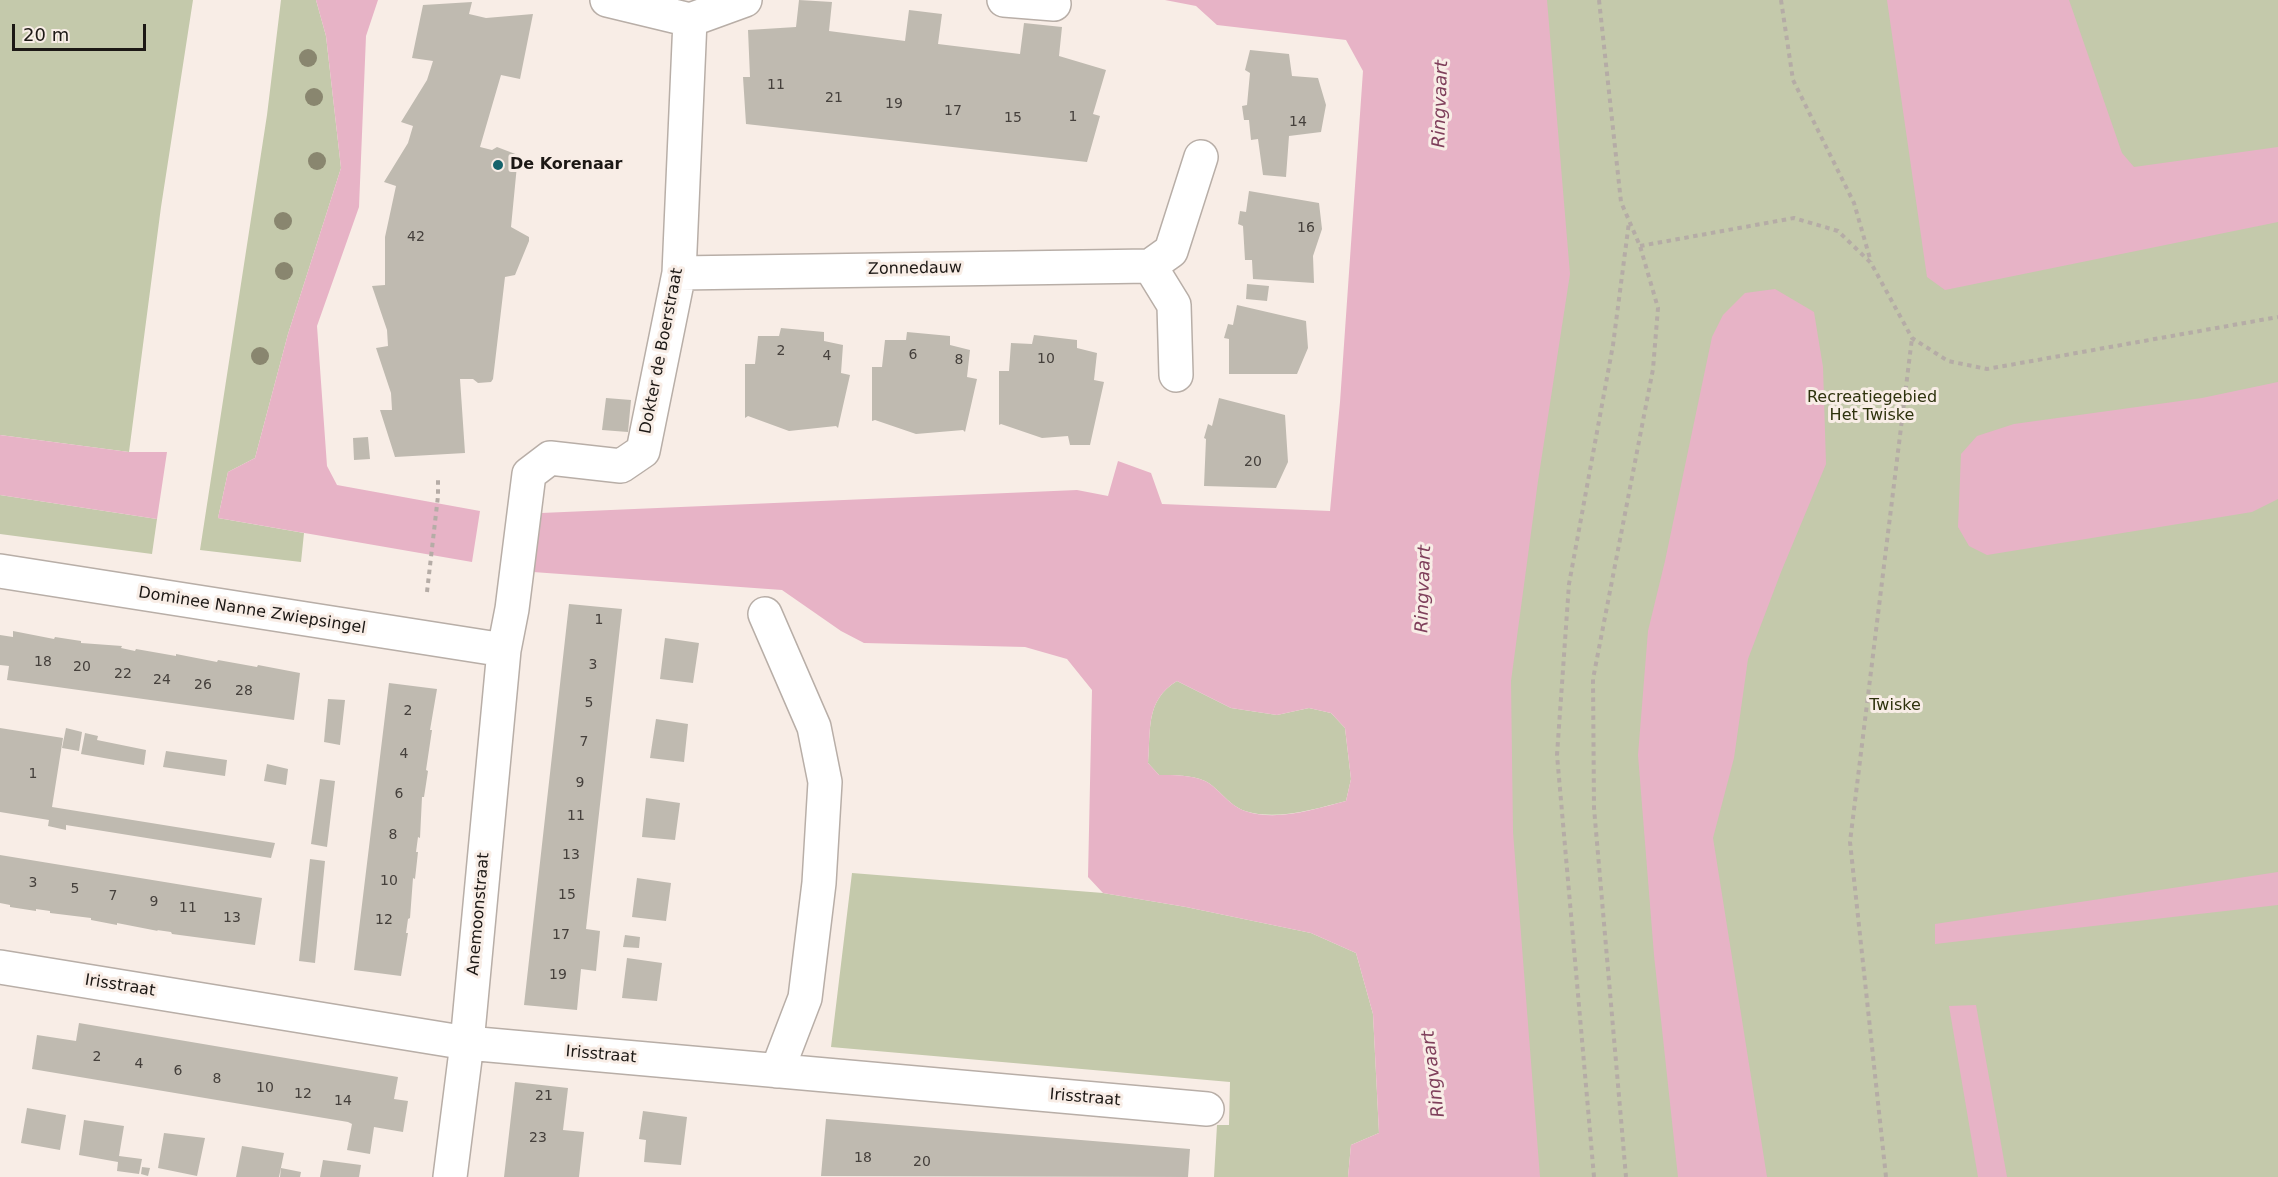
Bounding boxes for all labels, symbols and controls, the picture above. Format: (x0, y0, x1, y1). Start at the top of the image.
scale bar (15, 12, 148, 50)
text: 20 m (23, 24, 69, 45)
water label: Ringvaart (1429, 60, 1453, 148)
house number: 11 (767, 77, 785, 93)
house number: 21 (825, 90, 843, 106)
house number: 19 (885, 96, 903, 112)
house number: 17 (944, 103, 962, 119)
house number: 1 (1069, 109, 1077, 125)
house number: 15 (1004, 110, 1022, 126)
house number: 14 (1289, 114, 1307, 130)
place label: De Korenaar (510, 155, 622, 175)
marker: De Korenaar (491, 158, 505, 172)
house number: 16 (1297, 220, 1315, 236)
house number: 42 (407, 229, 425, 245)
street label: Zonnedauw (868, 259, 962, 279)
street label: Dokter de Boerstraat (637, 266, 687, 436)
house number: 2 (777, 343, 785, 359)
house number: 6 (909, 347, 917, 363)
house number: 4 (823, 348, 831, 364)
house number: 10 (1037, 351, 1055, 367)
house number: 8 (955, 352, 963, 368)
park label: Recreatiegebied Het Twiske (1807, 388, 1937, 426)
house number: 20 (1244, 454, 1262, 470)
water label: Ringvaart (1412, 545, 1436, 633)
street label: Dominee Nanne Zwiepsingel (137, 584, 367, 638)
house number: 1 (595, 612, 603, 628)
house number: 18 (34, 654, 52, 670)
house number: 3 (589, 657, 597, 673)
house number: 20 (73, 659, 91, 675)
house number: 22 (114, 666, 132, 682)
house number: 24 (153, 672, 171, 688)
house number: 26 (194, 677, 212, 693)
house number: 28 (235, 683, 253, 699)
house number: 5 (585, 695, 593, 711)
park label: Twiske (1869, 696, 1921, 716)
house number: 2 (404, 703, 412, 719)
house number: 7 (580, 734, 588, 750)
house number: 4 (400, 746, 408, 762)
house number: 1 (29, 766, 37, 782)
house number: 9 (576, 775, 584, 791)
house number: 6 (395, 786, 403, 802)
house number: 11 (567, 808, 585, 824)
house number: 8 (389, 827, 397, 843)
house number: 13 (562, 847, 580, 863)
street label: Anemoonstraat (464, 852, 494, 976)
house number: 10 (380, 873, 398, 889)
house number: 3 (29, 875, 37, 891)
house number: 5 (71, 881, 79, 897)
house number: 15 (558, 887, 576, 903)
house number: 7 (109, 888, 117, 904)
house number: 9 (150, 894, 158, 910)
house number: 11 (179, 900, 197, 916)
house number: 13 (223, 910, 241, 926)
house number: 12 (375, 912, 393, 928)
house number: 17 (552, 927, 570, 943)
house number: 19 (549, 967, 567, 983)
street label: Irisstraat (83, 971, 157, 1001)
water label: Ringvaart (1418, 1029, 1450, 1119)
street label: Irisstraat (565, 1042, 637, 1068)
house number: 2 (93, 1049, 101, 1065)
house number: 4 (135, 1056, 143, 1072)
house number: 6 (174, 1063, 182, 1079)
house number: 8 (213, 1071, 221, 1087)
house number: 10 (256, 1080, 274, 1096)
street label: Irisstraat (1049, 1085, 1121, 1111)
house number: 12 (294, 1086, 312, 1102)
house number: 21 (535, 1088, 553, 1104)
house number: 14 (334, 1093, 352, 1109)
house number: 23 (529, 1130, 547, 1146)
house number: 18 (854, 1150, 872, 1166)
house number: 20 (913, 1154, 931, 1170)

